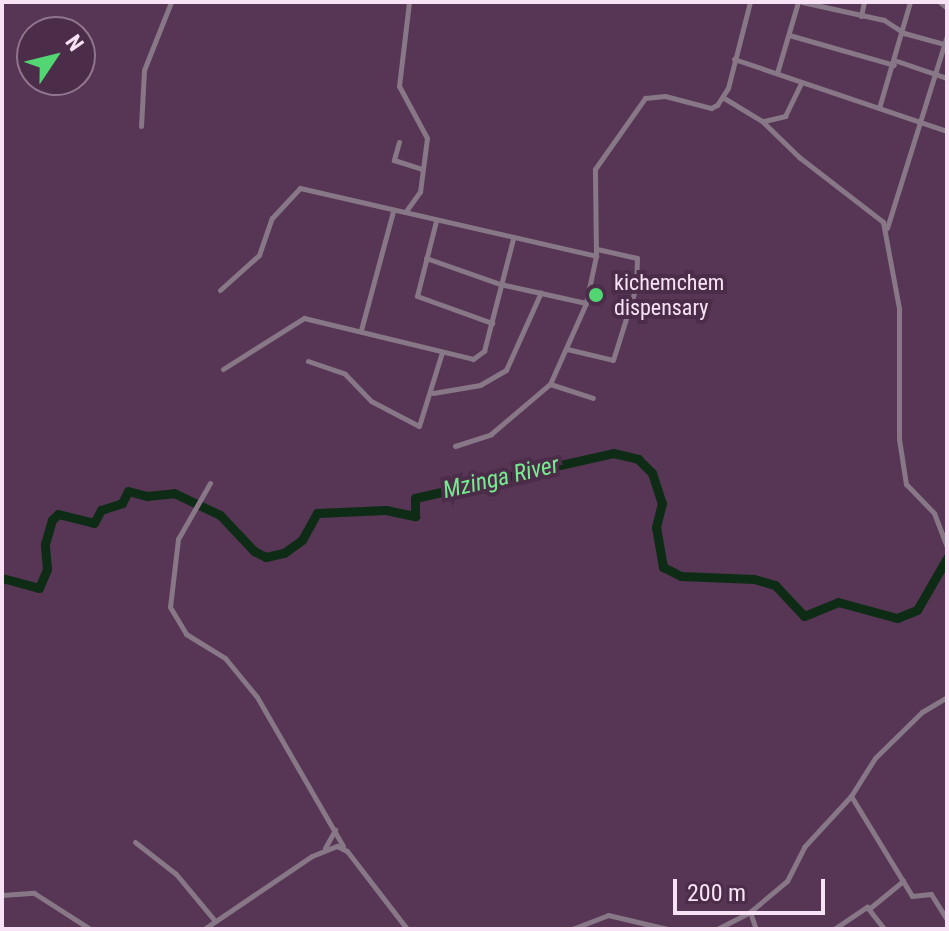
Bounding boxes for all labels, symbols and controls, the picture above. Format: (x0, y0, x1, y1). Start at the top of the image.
north arrow (16, 16, 96, 96)
text: N (60, 30, 89, 56)
place label: kichemchem dispensary (614, 269, 724, 320)
marker: kichemchem dispensary (585, 284, 607, 306)
water label: Mzinga River (440, 451, 562, 505)
scale bar (677, 863, 829, 913)
text: 200 m (687, 879, 746, 907)

